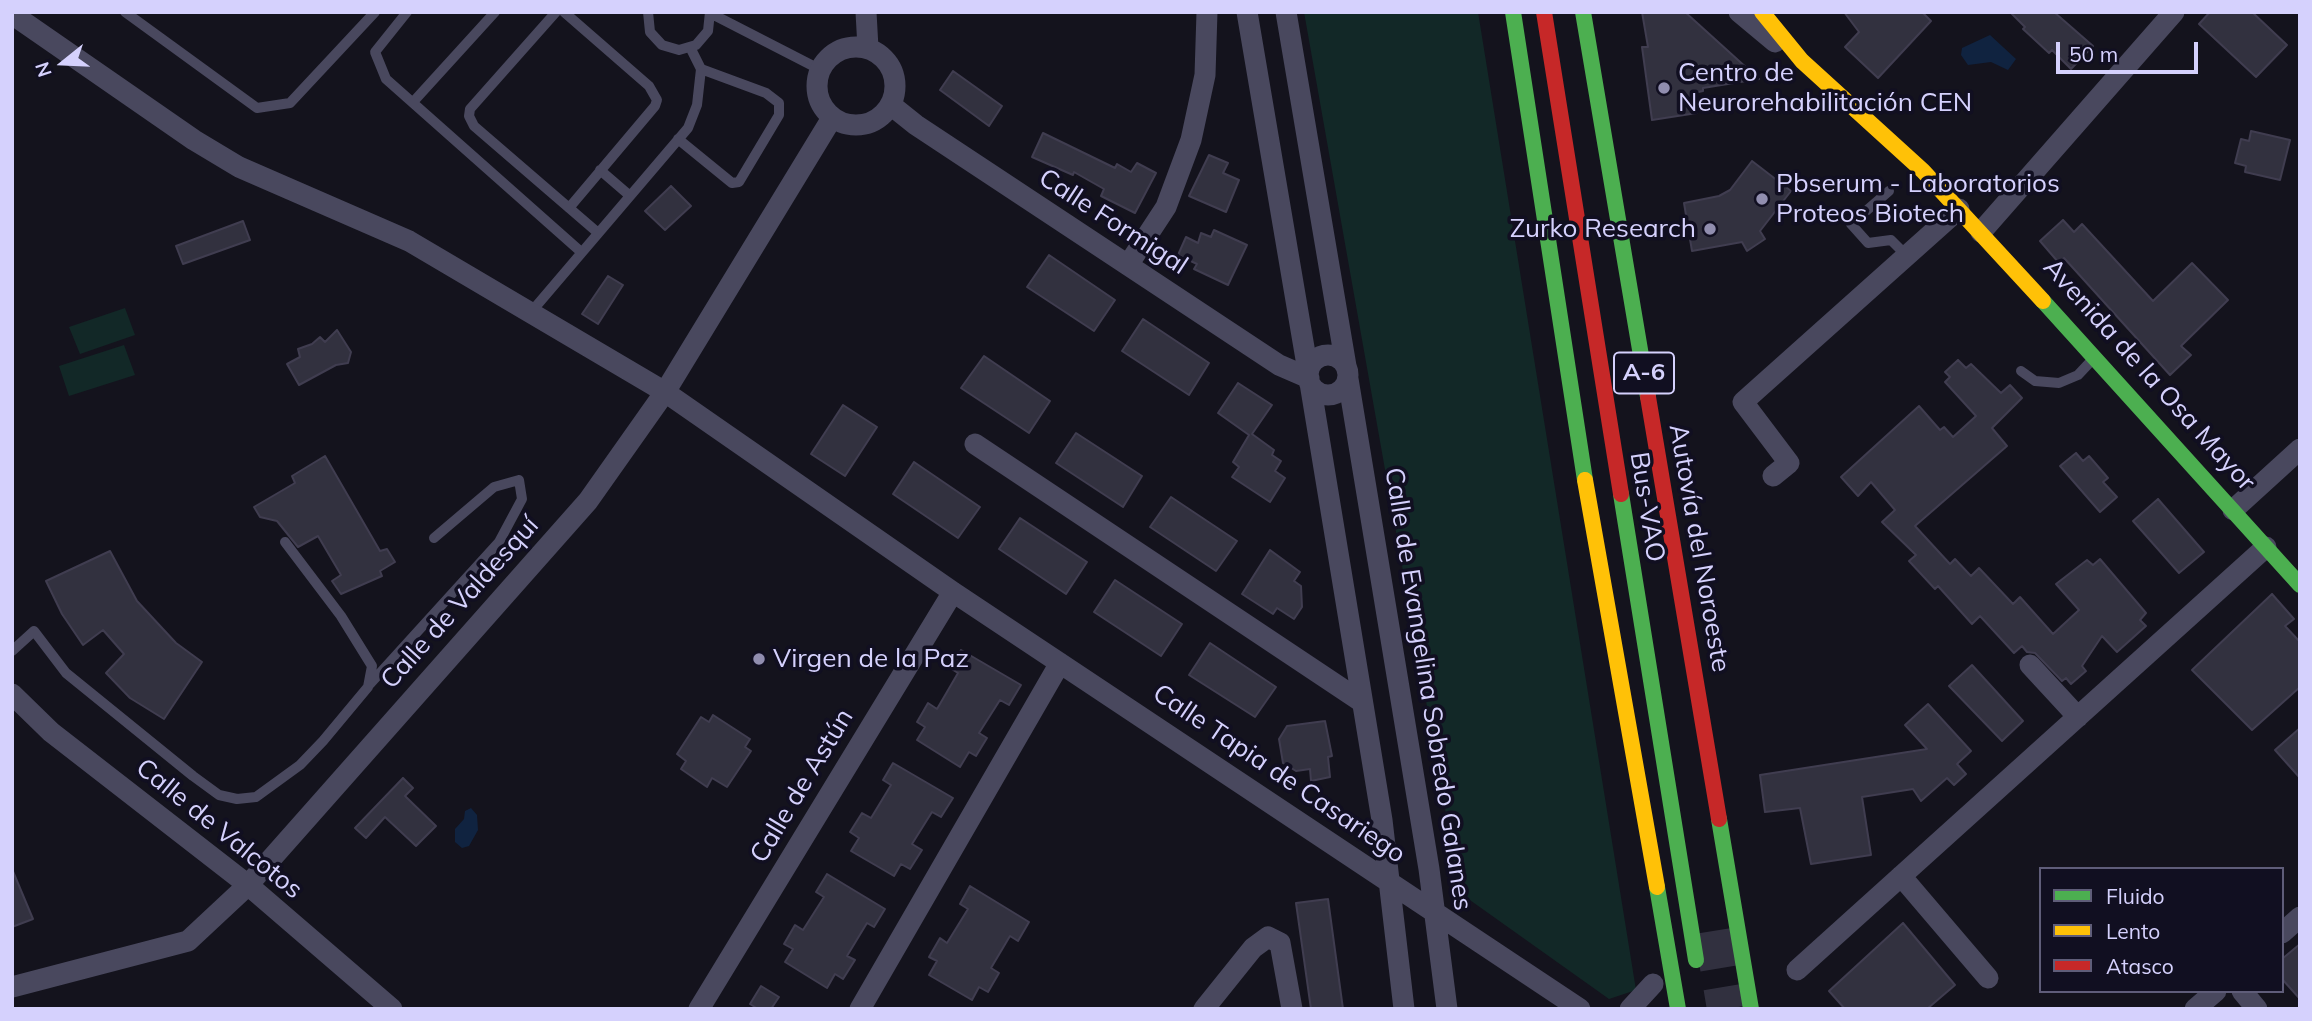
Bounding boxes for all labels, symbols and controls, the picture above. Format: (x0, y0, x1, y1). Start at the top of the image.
north arrow (28, 28, 98, 98)
scale bar (2060, 28, 2202, 72)
text: 50 m (2069, 41, 2118, 67)
place label: Centro de Neurorehabilitación CEN (1678, 57, 1972, 119)
text: N (29, 59, 57, 80)
marker: Centro de Neurorehabilitación CEN (1656, 80, 1672, 96)
street label: Calle Formigal (1033, 162, 1193, 282)
place label: Pbserum - Laboratorios Proteos Biotech (1776, 168, 2060, 230)
marker: Pbserum - Laboratorios Proteos Biotech (1754, 191, 1770, 207)
place label: Zurko Research (1510, 213, 1696, 245)
marker: Zurko Research (1702, 221, 1718, 237)
street label: Avenida de la Osa Mayor (2036, 252, 2262, 498)
road number: A-6 (1614, 352, 1674, 394)
street label: Autovía del Noroeste (1662, 422, 1736, 674)
street label: Bus-VAO (1623, 450, 1671, 564)
street label: Calle de Evangelina Sobredo Galanes (1378, 465, 1478, 913)
street label: Calle de Valdesquí (375, 511, 545, 695)
place label: Virgen de la Paz (773, 643, 969, 675)
marker: Virgen de la Paz (751, 651, 767, 667)
street label: Calle Tapia de Casariego (1147, 678, 1411, 870)
street label: Calle de Astún (744, 703, 860, 869)
street label: Calle de Valcotos (129, 752, 309, 906)
legend (2039, 867, 2284, 993)
text: Fluido (2106, 883, 2165, 909)
text: Lento (2106, 918, 2160, 944)
text: Atasco (2106, 953, 2174, 979)

